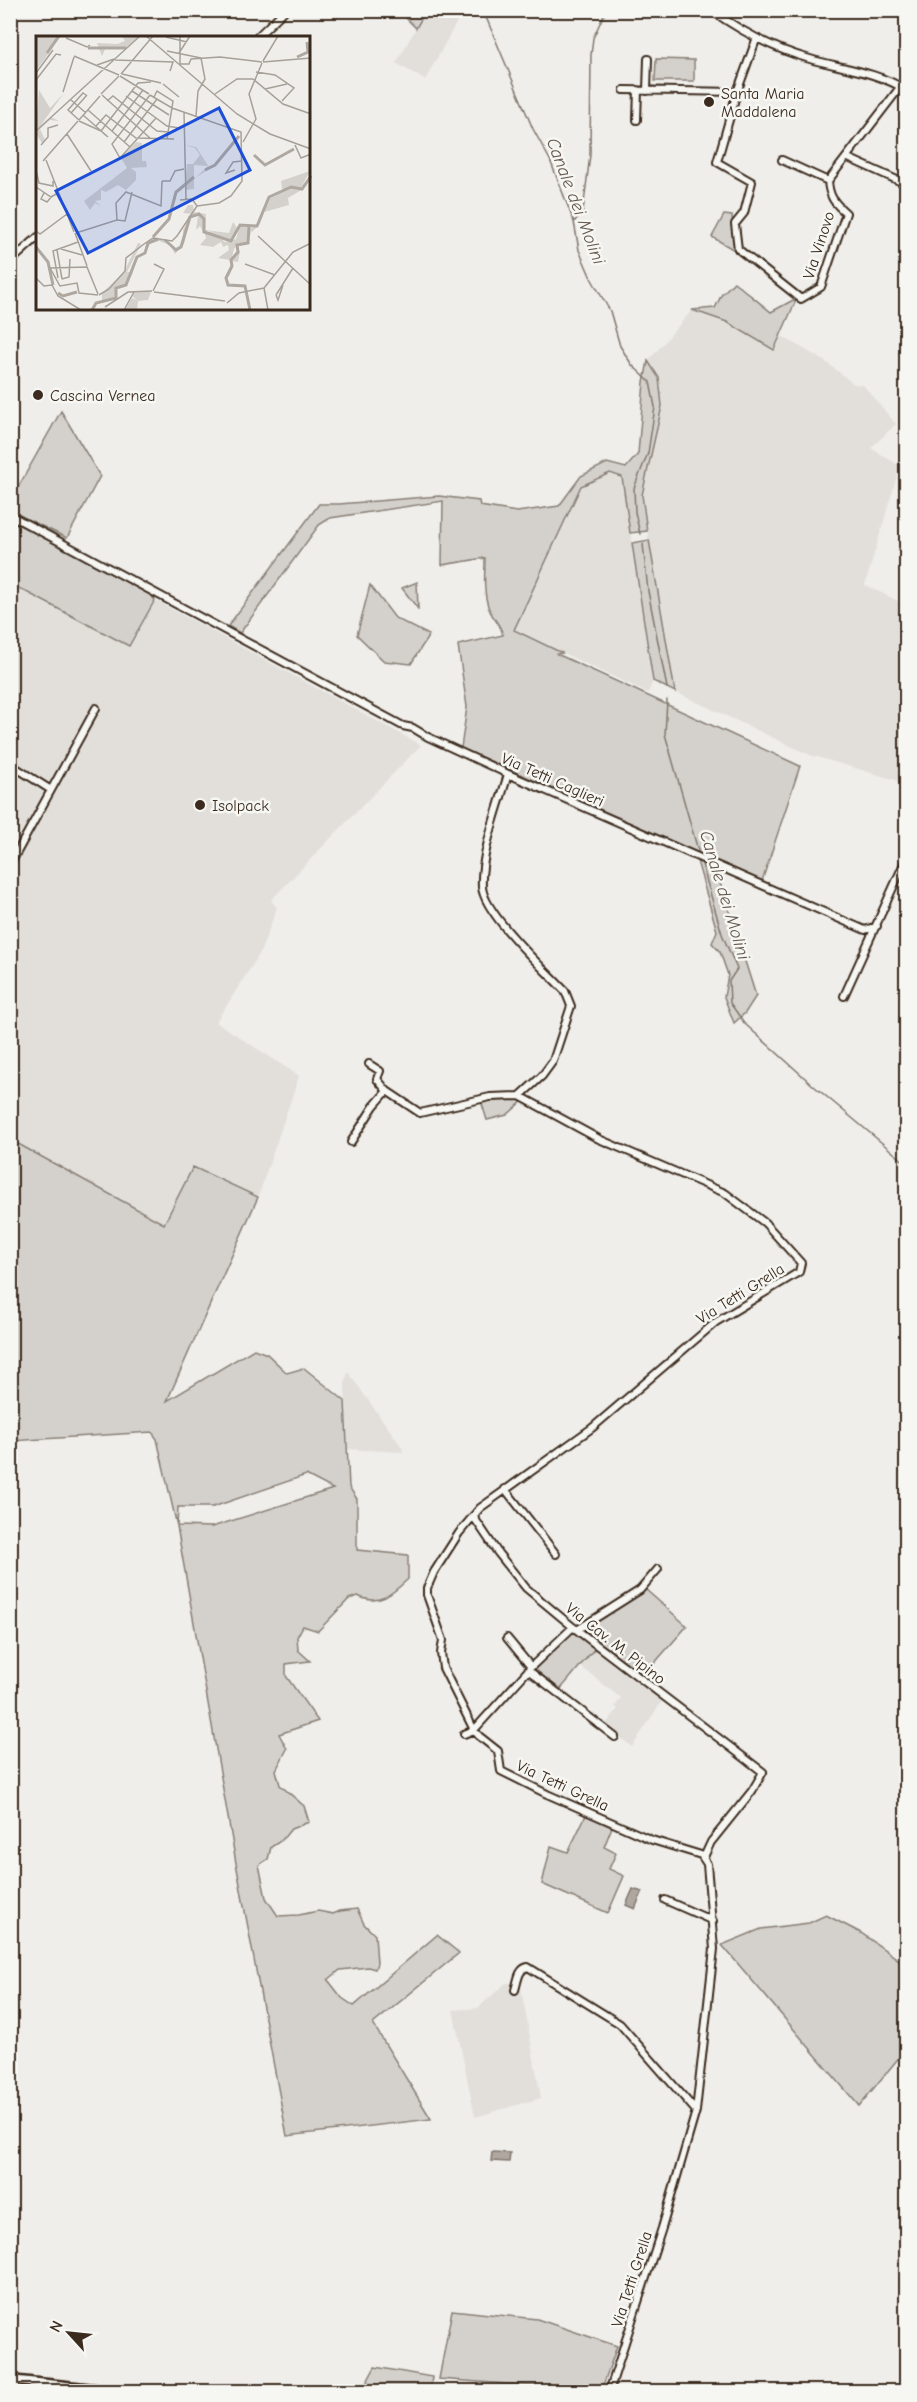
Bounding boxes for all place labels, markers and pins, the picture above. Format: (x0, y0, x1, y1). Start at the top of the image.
place label: Santa Maria Maddalena (721, 85, 805, 121)
marker: Santa Maria Maddalena (702, 95, 716, 109)
place label: Cascina Vernea (50, 387, 156, 405)
marker: Cascina Vernea (31, 388, 45, 402)
place label: Isolpack (212, 797, 269, 815)
marker: Isolpack (193, 798, 207, 812)

